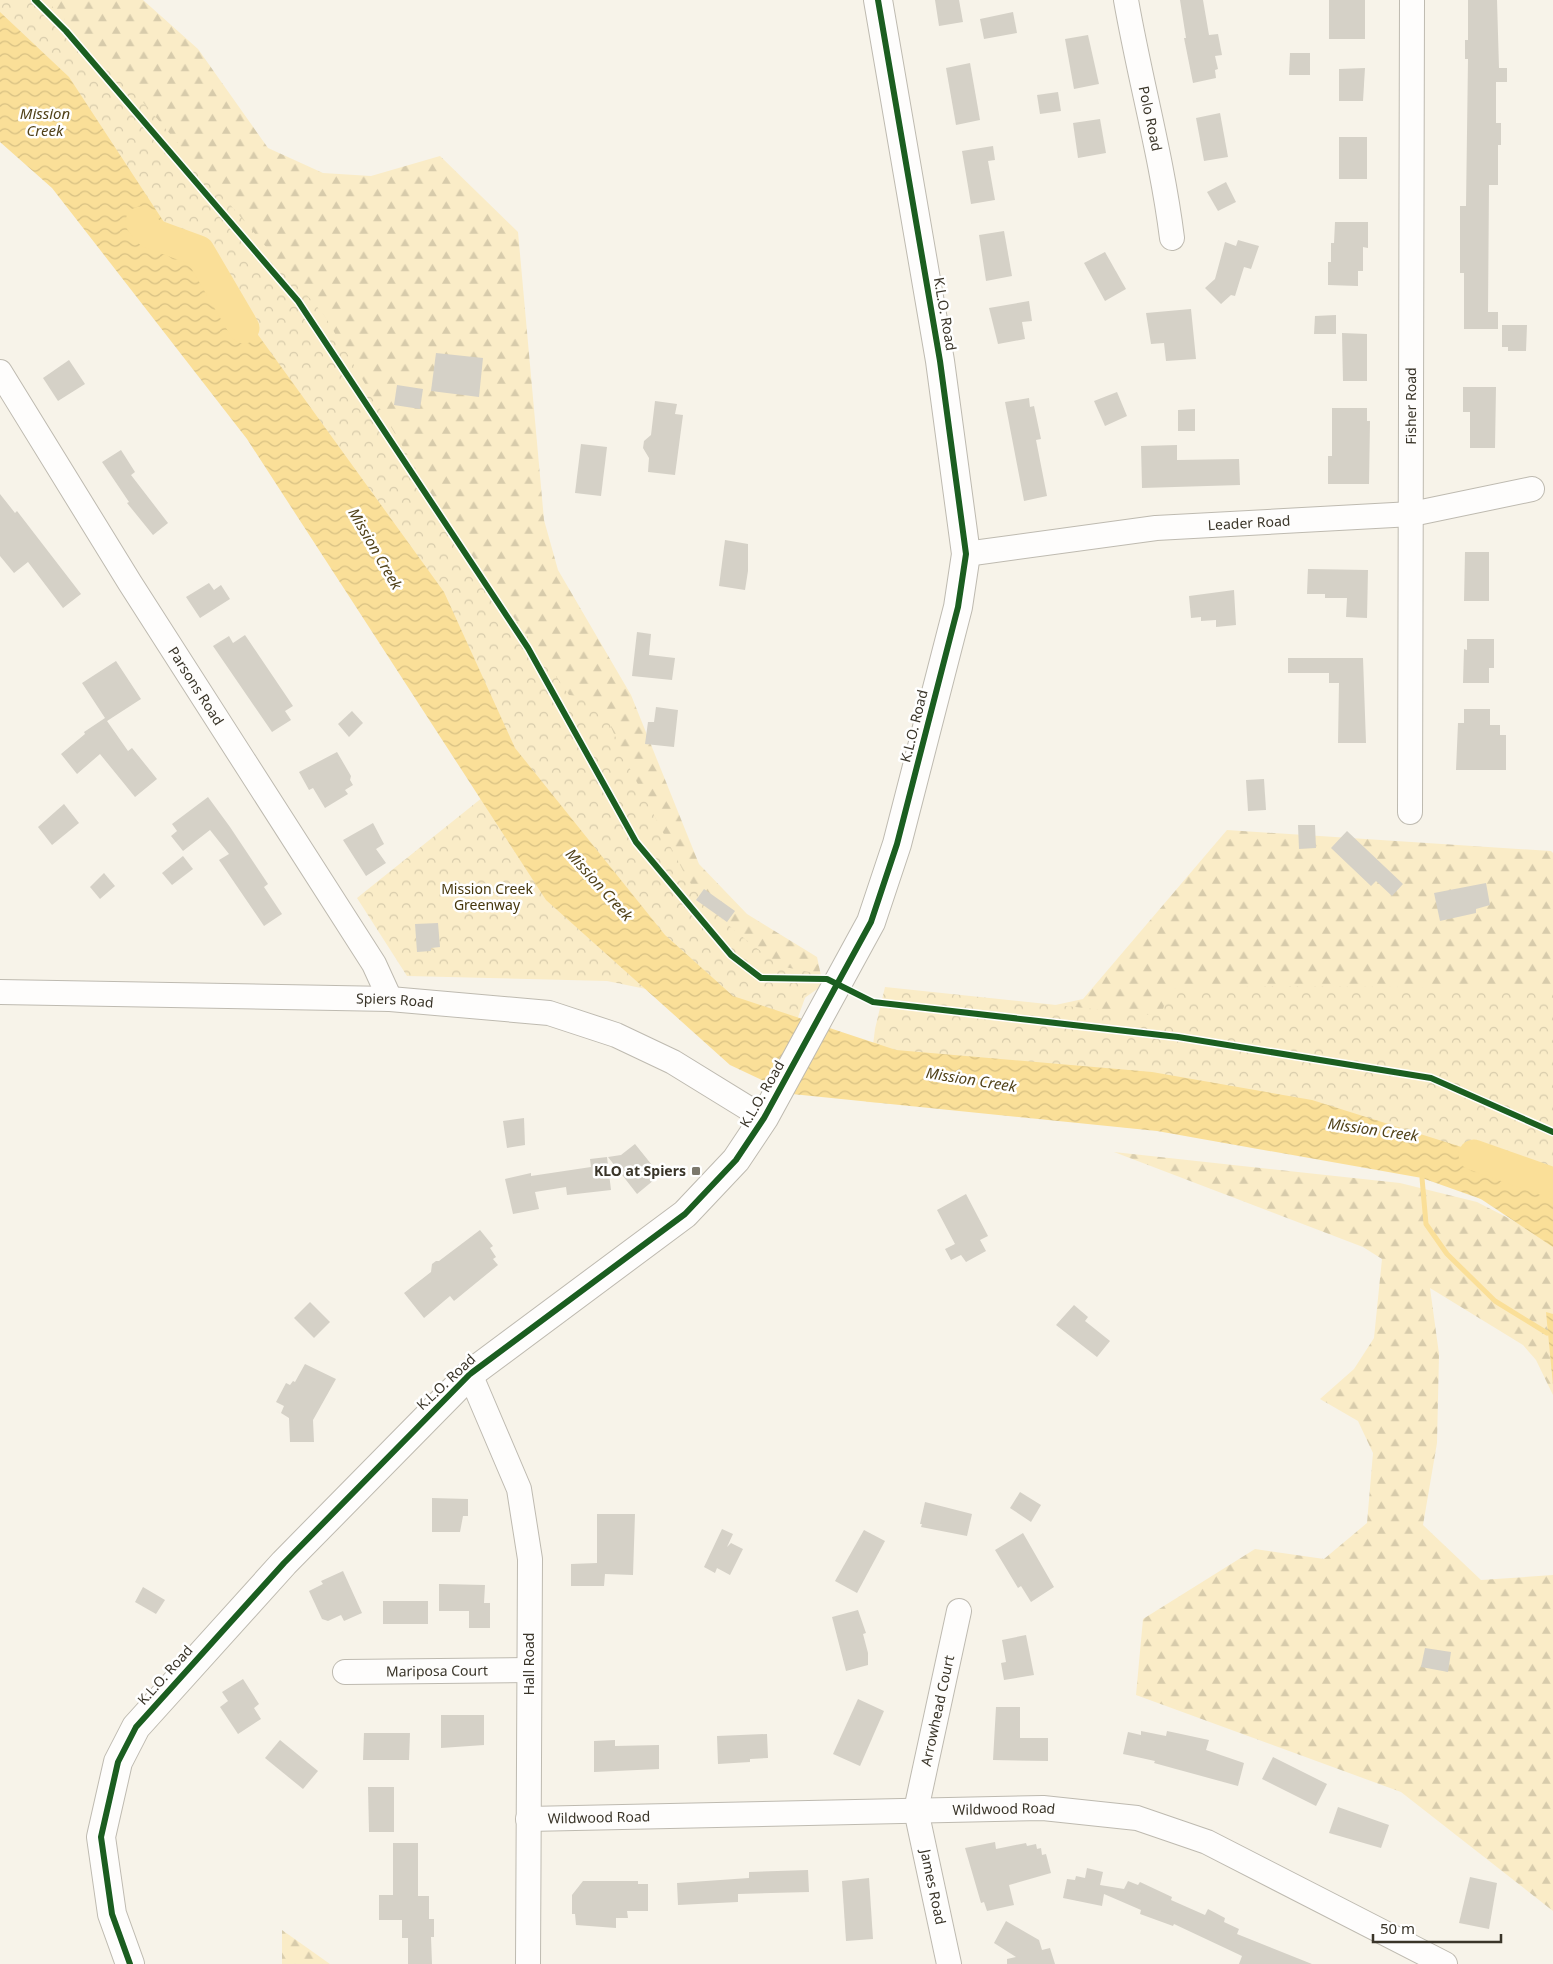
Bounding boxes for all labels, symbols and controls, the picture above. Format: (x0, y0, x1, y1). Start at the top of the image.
street label: Polo Road (1135, 84, 1167, 153)
water label: Mission Creek (20, 103, 70, 140)
street label: K.L.O. Road (930, 276, 961, 352)
street label: Fisher Road (1401, 367, 1420, 445)
water label: Mission Creek (344, 504, 408, 593)
street label: Leader Road (1207, 511, 1291, 534)
street label: Parsons Road (164, 643, 229, 729)
street label: K.L.O. Road (895, 688, 932, 764)
water label: Mission Creek (562, 844, 638, 925)
park label: Mission Creek Greenway (441, 879, 533, 914)
street label: Spiers Road (356, 988, 434, 1012)
street label: K.L.O. Road (735, 1057, 788, 1131)
water label: Mission Creek (925, 1062, 1018, 1096)
water label: Mission Creek (1327, 1113, 1420, 1145)
place label: KLO at Spiers (594, 1161, 686, 1180)
marker: KLO at Spiers (690, 1165, 702, 1177)
street label: K.L.O. Road (412, 1349, 479, 1414)
street label: Hall Road (519, 1633, 538, 1695)
street label: K.L.O. Road (133, 1641, 197, 1709)
street label: Arrowhead Court (916, 1653, 958, 1768)
street label: Mariposa Court (386, 1660, 488, 1681)
street label: Wildwood Road (952, 1798, 1056, 1819)
street label: Wildwood Road (547, 1806, 651, 1828)
street label: James Road (916, 1845, 951, 1926)
scale bar (1373, 1912, 1500, 1944)
text: 50 m (1380, 1918, 1415, 1938)

